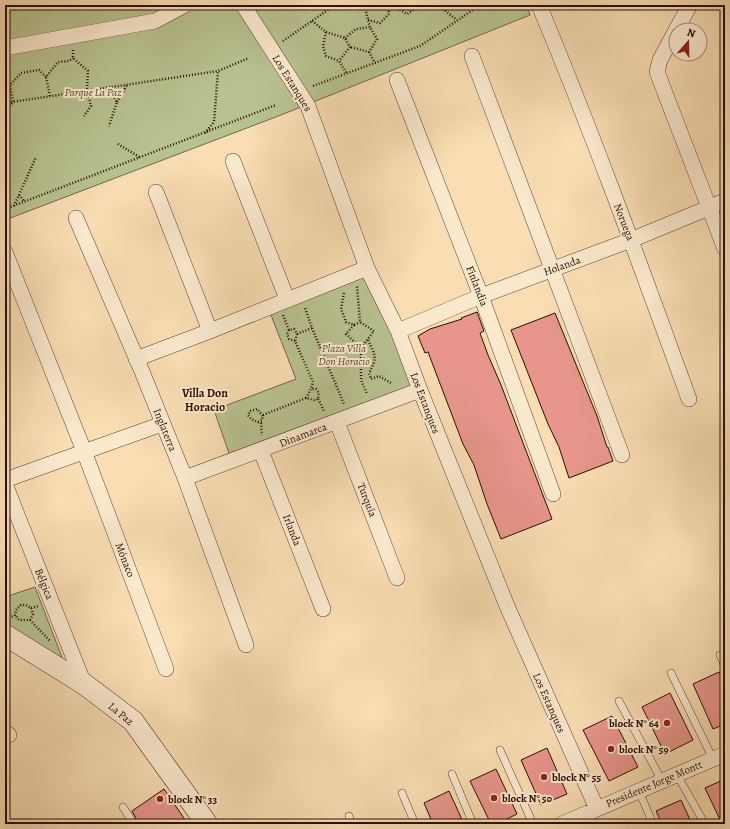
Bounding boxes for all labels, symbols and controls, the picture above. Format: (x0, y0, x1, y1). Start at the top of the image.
north arrow (668, 22, 708, 62)
text: N (685, 25, 698, 41)
street label: Los Estanques (269, 52, 315, 114)
park label: Parque La Paz (64, 85, 122, 100)
street label: Noruega (610, 201, 638, 244)
street label: Holanda (541, 252, 583, 280)
street label: Finlandia (462, 263, 492, 309)
park label: Plaza Villa Don Horacio (318, 341, 370, 369)
street label: Los Estanques (406, 370, 444, 436)
district label: Villa Don Horacio (181, 385, 228, 415)
street label: Inglaterra (150, 406, 181, 455)
street label: Dinamarca (277, 419, 330, 451)
street label: Turquía (354, 481, 381, 520)
street label: Irlanda (279, 512, 305, 549)
street label: Mónaco (112, 541, 139, 580)
street label: Bélgica (31, 566, 57, 603)
street label: Los Estanques (529, 671, 569, 735)
street label: La Paz (105, 699, 137, 729)
place label: block N° 64 (608, 716, 659, 731)
marker: block N° 64 (662, 718, 672, 728)
place label: block N° 59 (618, 742, 669, 757)
marker: block N° 59 (606, 744, 616, 754)
street label: Presidente Jorge Montt (603, 757, 705, 811)
place label: block N° 55 (551, 770, 601, 785)
marker: block N° 55 (539, 772, 549, 782)
place label: block N° 50 (501, 791, 552, 806)
place label: block N° 33 (167, 792, 217, 807)
marker: block N° 50 (489, 793, 499, 803)
marker: block N° 33 (155, 794, 165, 804)

